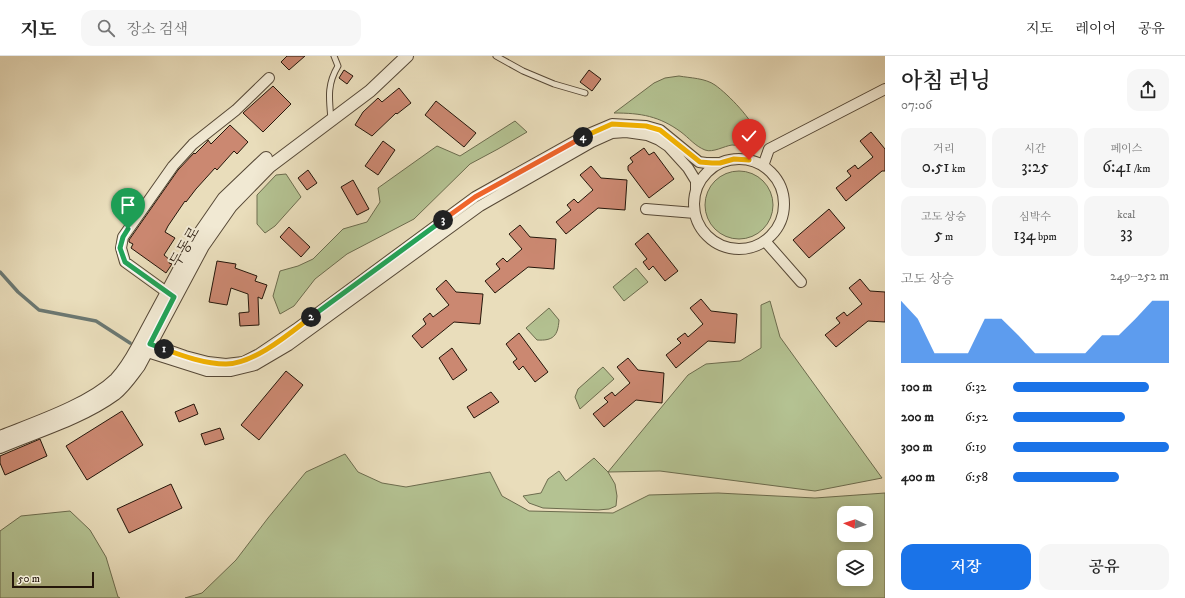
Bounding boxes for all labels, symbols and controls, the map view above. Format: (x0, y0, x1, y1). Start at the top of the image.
search box (81, 10, 361, 46)
icon: search (95, 17, 117, 39)
text: 지도 (20, 19, 57, 42)
text: 장소 검색 (127, 20, 188, 39)
text: 지도 (1026, 20, 1053, 38)
text: 레이어 (1075, 20, 1116, 38)
text: 공유 (1138, 20, 1165, 38)
text: 아침 러닝 (901, 68, 991, 95)
button: share (1127, 69, 1169, 111)
text: 07:06 (901, 97, 932, 113)
pin (732, 119, 766, 160)
icon: check (738, 125, 760, 147)
pin: 4 (573, 127, 593, 147)
text: 4 (580, 130, 586, 144)
text: 거리 (933, 142, 954, 156)
text: 시간 (1024, 142, 1046, 156)
text: 페이스 (1110, 142, 1142, 156)
text: 0.51 (922, 156, 949, 178)
text: 3:25 (1021, 156, 1049, 178)
text: 6:41 (1102, 156, 1131, 178)
text: km (949, 162, 966, 176)
text: /km (1131, 162, 1151, 176)
pin (111, 188, 145, 229)
icon: arrive (117, 194, 139, 216)
text: kcal (1117, 208, 1135, 222)
pin: 3 (433, 210, 453, 230)
text: 고도 상승 (921, 210, 966, 224)
text: 심박수 (1019, 210, 1051, 224)
text: 3 (441, 213, 445, 227)
text: 33 (1120, 222, 1133, 244)
street label: 두동로 (166, 223, 205, 271)
text: 5 (934, 224, 943, 246)
text: 134 (1013, 224, 1036, 246)
text: m (943, 230, 953, 244)
text: bpm (1036, 230, 1057, 244)
text: 249–252 m (1110, 268, 1169, 284)
text: 고도 상승 (901, 271, 954, 287)
pin: 2 (301, 307, 321, 327)
text: 2 (308, 310, 314, 324)
pin: 1 (154, 339, 174, 359)
text: 1 (162, 342, 166, 356)
text: 100 m (901, 379, 932, 395)
text: 6:32 (965, 379, 986, 395)
text: 200 m (901, 409, 934, 425)
text: 6:52 (965, 409, 988, 425)
text: 300 m (901, 439, 932, 455)
text: 6:19 (965, 439, 986, 455)
text: 400 m (901, 469, 935, 485)
text: 6:58 (965, 469, 988, 485)
north arrow (837, 506, 873, 542)
map controls (837, 506, 873, 586)
button: 저장 (901, 544, 1031, 590)
button: 공유 (1039, 544, 1169, 590)
button: layers (837, 550, 873, 586)
scale bar (12, 570, 94, 589)
text: 50 m (18, 572, 40, 586)

